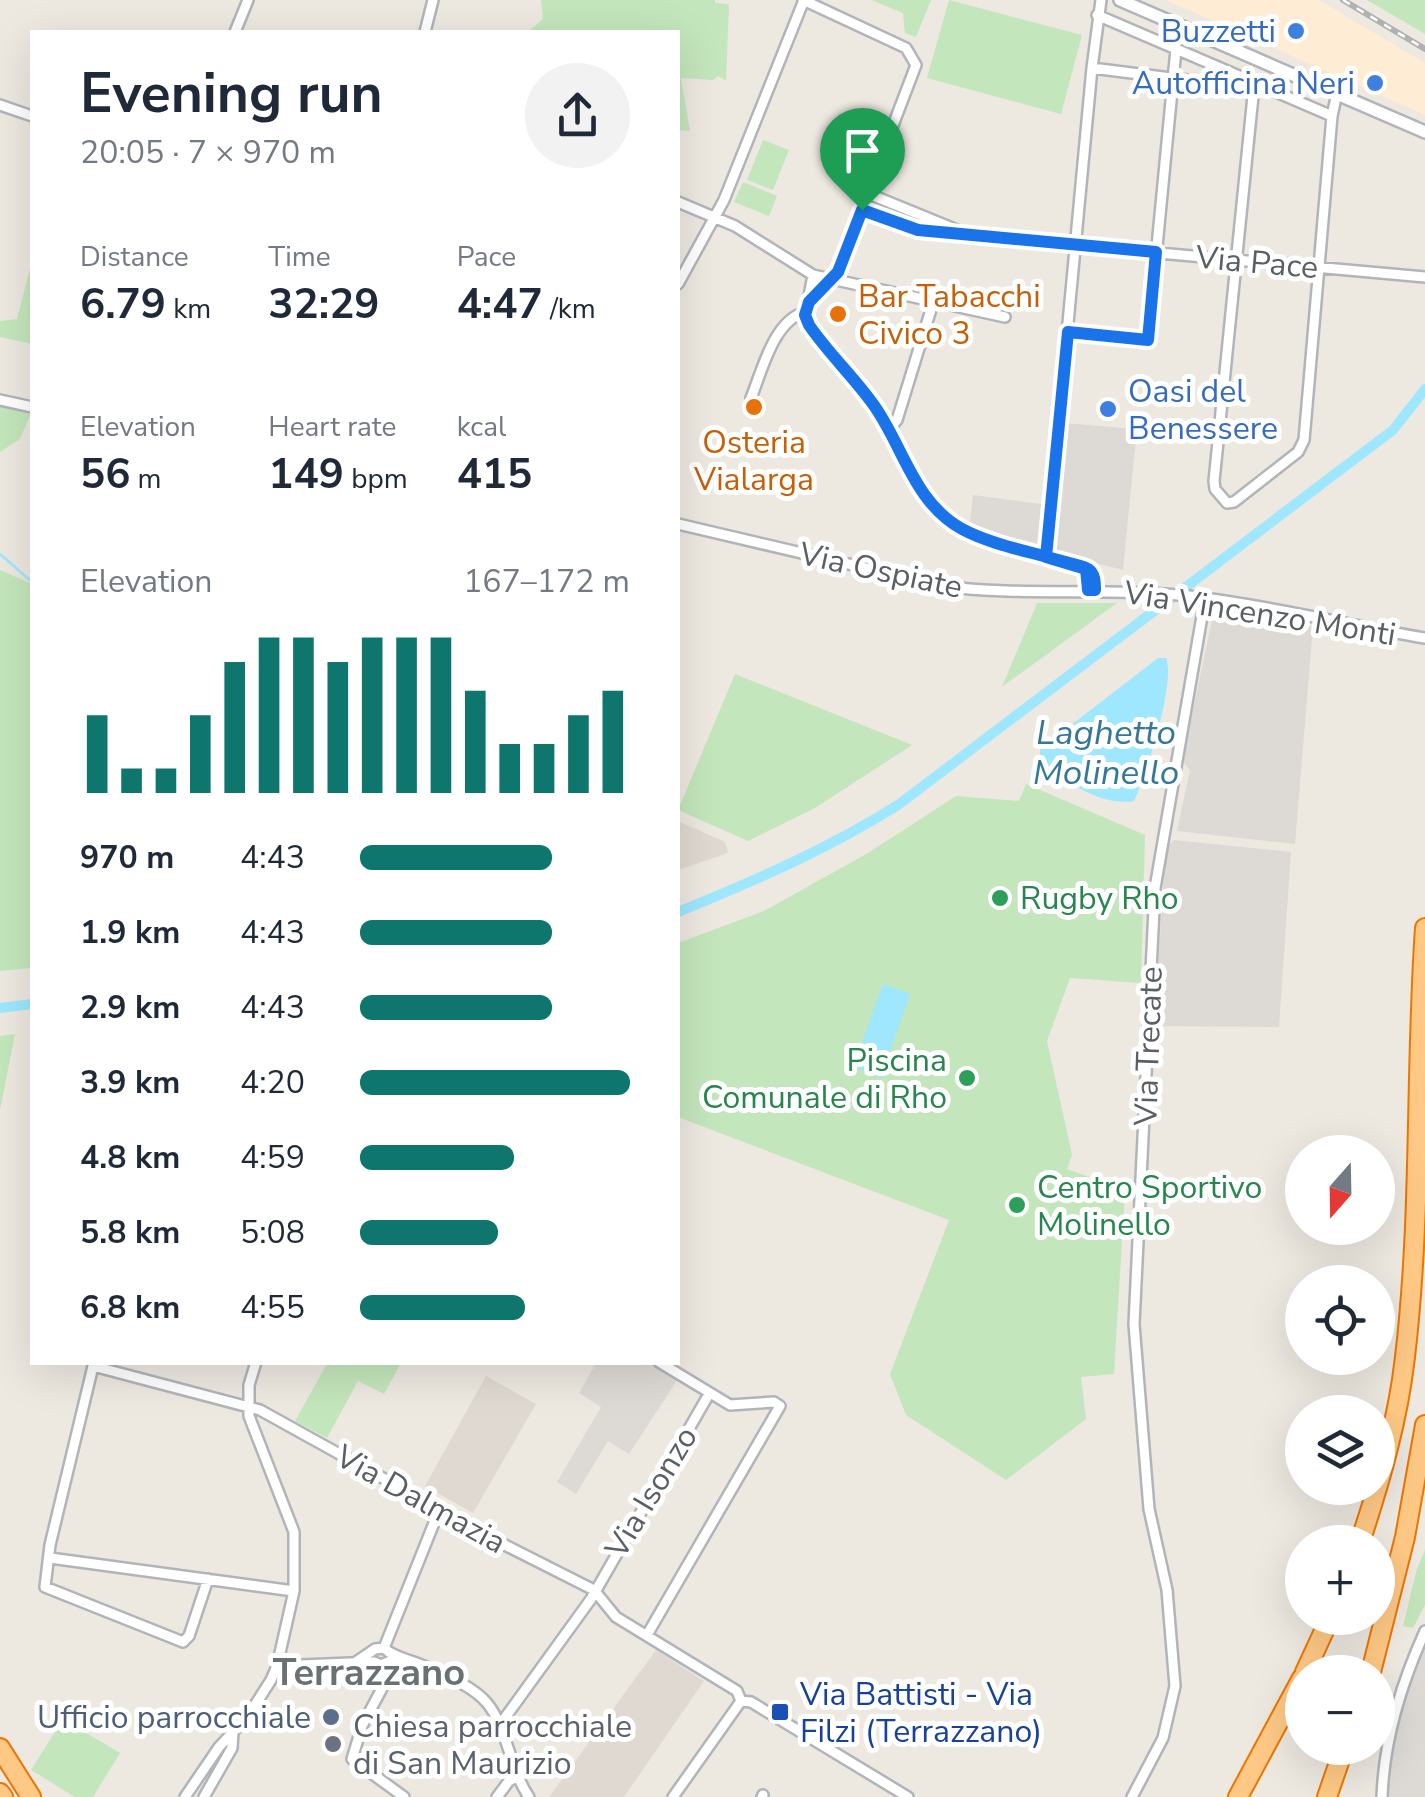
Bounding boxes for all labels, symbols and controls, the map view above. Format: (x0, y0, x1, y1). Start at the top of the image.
place label: Buzzetti (1161, 10, 1276, 53)
marker: Buzzetti (1285, 20, 1307, 42)
text: Evening run (80, 56, 383, 131)
place label: Autofficina Neri (1132, 62, 1355, 105)
button: share (525, 63, 630, 168)
marker: Autofficina Neri (1364, 72, 1386, 94)
pin (820, 108, 905, 211)
icon: arrive (835, 123, 890, 178)
text: 20:05 · 7 × 970 m (80, 131, 336, 174)
street label: Via Pace (1193, 236, 1320, 289)
text: Distance (80, 238, 189, 276)
text: Time (268, 238, 331, 276)
text: Pace (457, 238, 516, 276)
place label: Bar Tabacchi Civico 3 (858, 275, 1041, 355)
text: 6.79 (80, 276, 166, 333)
text: 32:29 (268, 276, 380, 333)
text: 4:47 (457, 276, 543, 333)
text: km (166, 290, 211, 328)
text: /km (543, 290, 596, 328)
marker: Bar Tabacchi Civico 3 (827, 303, 849, 325)
place label: Oasi del Benessere (1128, 370, 1278, 450)
marker: Osteria Vialarga (743, 396, 765, 418)
marker: Oasi del Benessere (1097, 398, 1119, 420)
text: Elevation (80, 408, 196, 446)
text: Heart rate (268, 408, 396, 446)
text: kcal (457, 408, 506, 446)
place label: Osteria Vialarga (693, 421, 814, 501)
text: 56 (80, 446, 130, 503)
text: 149 (268, 446, 344, 503)
text: 415 (457, 446, 532, 503)
text: m (130, 460, 162, 498)
text: bpm (344, 460, 408, 498)
street label: Via Ospiate (794, 532, 966, 609)
text: Elevation (80, 560, 213, 603)
text: 167–172 m (463, 560, 630, 603)
street label: Via Vincenzo Monti (1120, 571, 1399, 656)
water label: Laghetto Molinello (1033, 709, 1179, 796)
text: 970 m (80, 836, 174, 879)
text: 4:43 (240, 836, 305, 879)
place label: Rugby Rho (1020, 877, 1179, 920)
marker: Rugby Rho (989, 887, 1011, 909)
text: 1.9 km (80, 911, 180, 954)
text: 4:43 (240, 911, 305, 954)
street label: Via Trecate (1124, 966, 1173, 1127)
text: 2.9 km (80, 986, 180, 1029)
text: 4:43 (240, 986, 305, 1029)
place label: Piscina Comunale di Rho (702, 1039, 947, 1119)
text: 3.9 km (80, 1061, 180, 1104)
text: 4:20 (240, 1061, 305, 1104)
marker: Piscina Comunale di Rho (956, 1067, 978, 1089)
north arrow (1285, 1135, 1395, 1245)
map controls (1285, 1135, 1395, 1765)
text: 4.8 km (80, 1136, 180, 1179)
text: 4:59 (240, 1136, 305, 1179)
place label: Centro Sportivo Molinello (1037, 1166, 1262, 1246)
marker: Centro Sportivo Molinello (1006, 1194, 1028, 1216)
text: 5.8 km (80, 1211, 180, 1254)
text: 5:08 (240, 1211, 305, 1254)
button: locate (1285, 1265, 1395, 1375)
text: 6.8 km (80, 1286, 180, 1329)
text: 4:55 (240, 1286, 305, 1329)
button: layers (1285, 1395, 1395, 1505)
street label: Via Isonzo (595, 1418, 708, 1567)
street label: Via Dalmazia (327, 1434, 514, 1564)
button: + (1285, 1525, 1395, 1635)
district label: Terrazzano (273, 1647, 465, 1698)
button: − (1285, 1655, 1395, 1765)
place label: Via Battisti - Via Filzi (Terrazzano) (799, 1673, 1042, 1753)
place label: Ufficio parrocchiale (37, 1696, 311, 1739)
marker: Via Battisti - Via Filzi (Terrazzano) (769, 1701, 791, 1723)
place label: Chiesa parrocchiale di San Maurizio (353, 1705, 632, 1785)
marker: Ufficio parrocchiale (320, 1706, 342, 1728)
marker: Chiesa parrocchiale di San Maurizio (322, 1733, 344, 1755)

